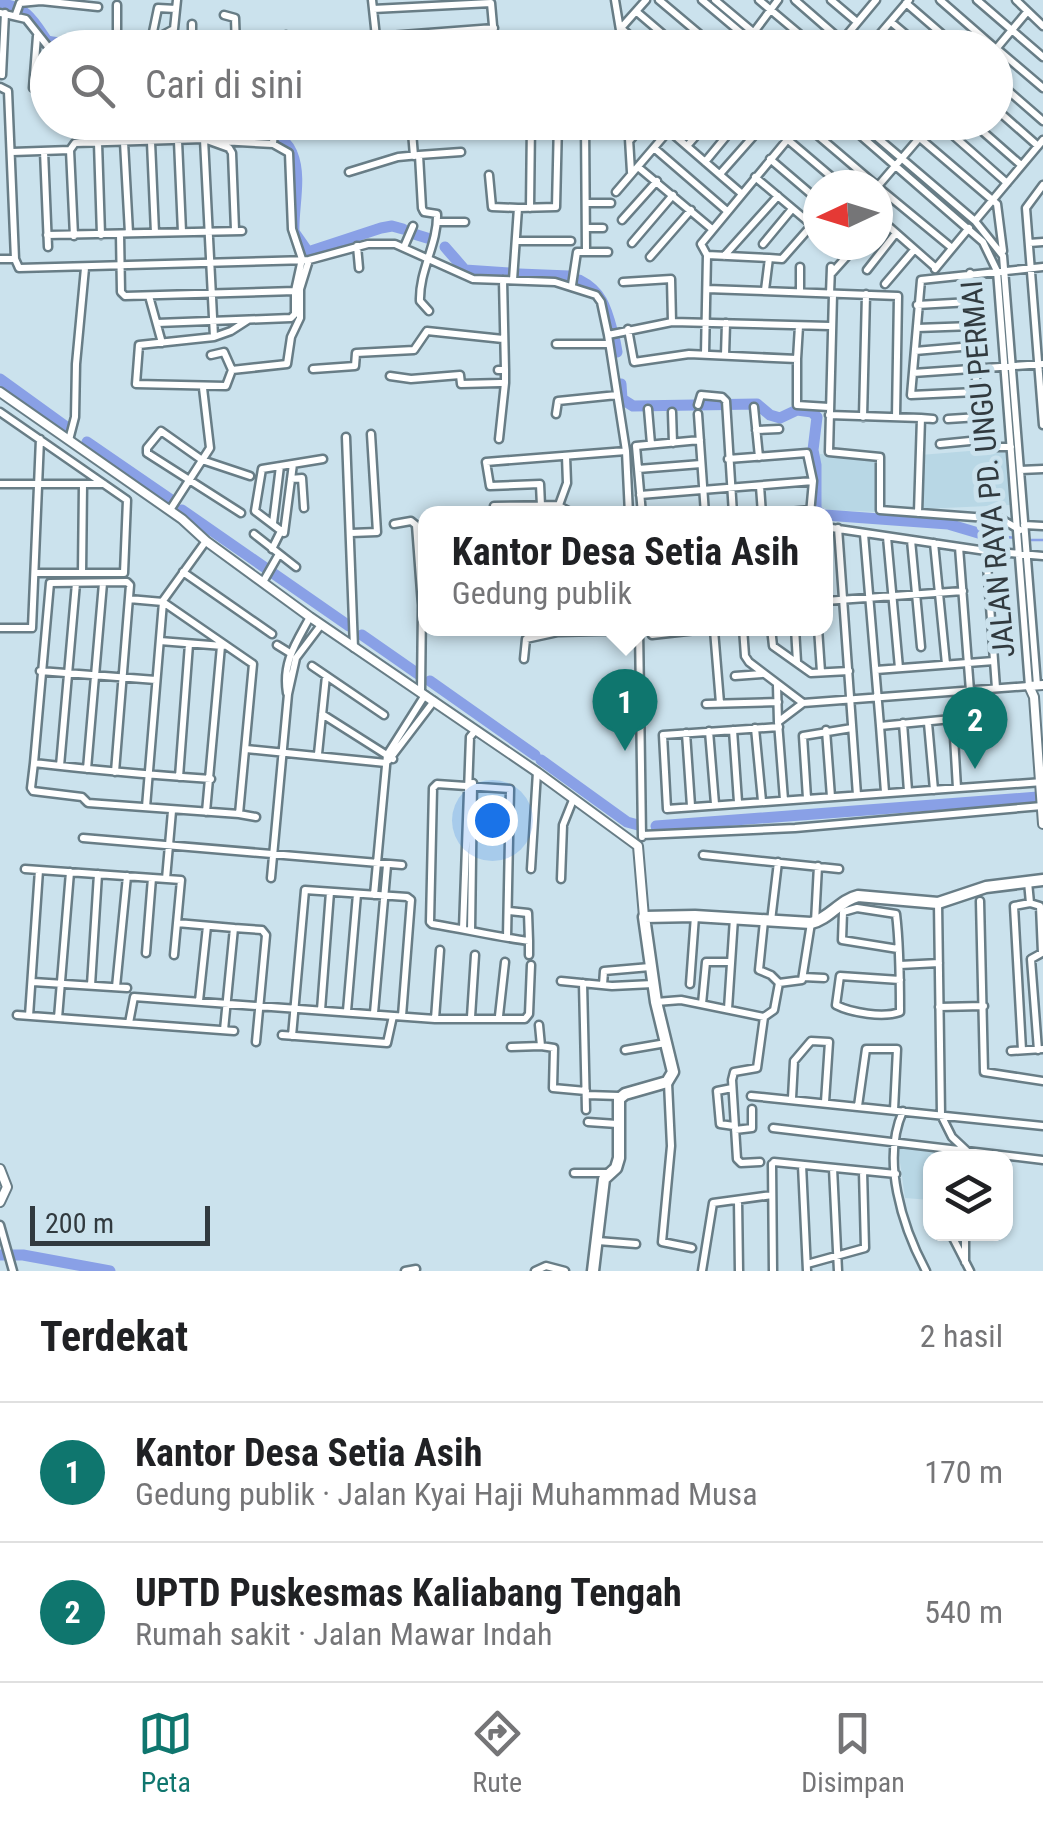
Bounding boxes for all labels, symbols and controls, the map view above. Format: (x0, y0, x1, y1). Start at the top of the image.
search box (30, 30, 1013, 140)
icon: search (65, 58, 120, 113)
text: Cari di sini (145, 63, 303, 107)
north arrow (803, 170, 893, 260)
street label: JALAN RAYA PD. UNGU PERMAI (954, 279, 1021, 659)
popup (418, 506, 833, 636)
text: Kantor Desa Setia Asih (452, 530, 799, 574)
text: Gedung publik (452, 574, 632, 612)
pin: 1 (592, 668, 658, 751)
pin: 2 (942, 686, 1008, 769)
your location (467, 795, 518, 846)
map controls (923, 1151, 1013, 1241)
button: layers (923, 1151, 1013, 1241)
scale bar (30, 1201, 210, 1246)
text: 200 m (45, 1207, 114, 1240)
text: Terdekat (40, 1312, 188, 1361)
text: 2 hasil (920, 1317, 1003, 1355)
text: Kantor Desa Setia Asih (135, 1431, 482, 1475)
text: 1 (64, 1453, 81, 1491)
text: 170 m (924, 1453, 1003, 1491)
text: Gedung publik · Jalan Kyai Haji Muhammad Musa (135, 1475, 758, 1513)
text: UPTD Puskesmas Kaliabang Tengah (135, 1571, 682, 1615)
text: 2 (64, 1593, 81, 1631)
text: 540 m (924, 1593, 1003, 1631)
text: Rumah sakit · Jalan Mawar Indah (135, 1615, 553, 1653)
tab: Peta (138, 1706, 193, 1799)
tab: Rute (470, 1706, 525, 1799)
tab: Disimpan (801, 1706, 905, 1799)

